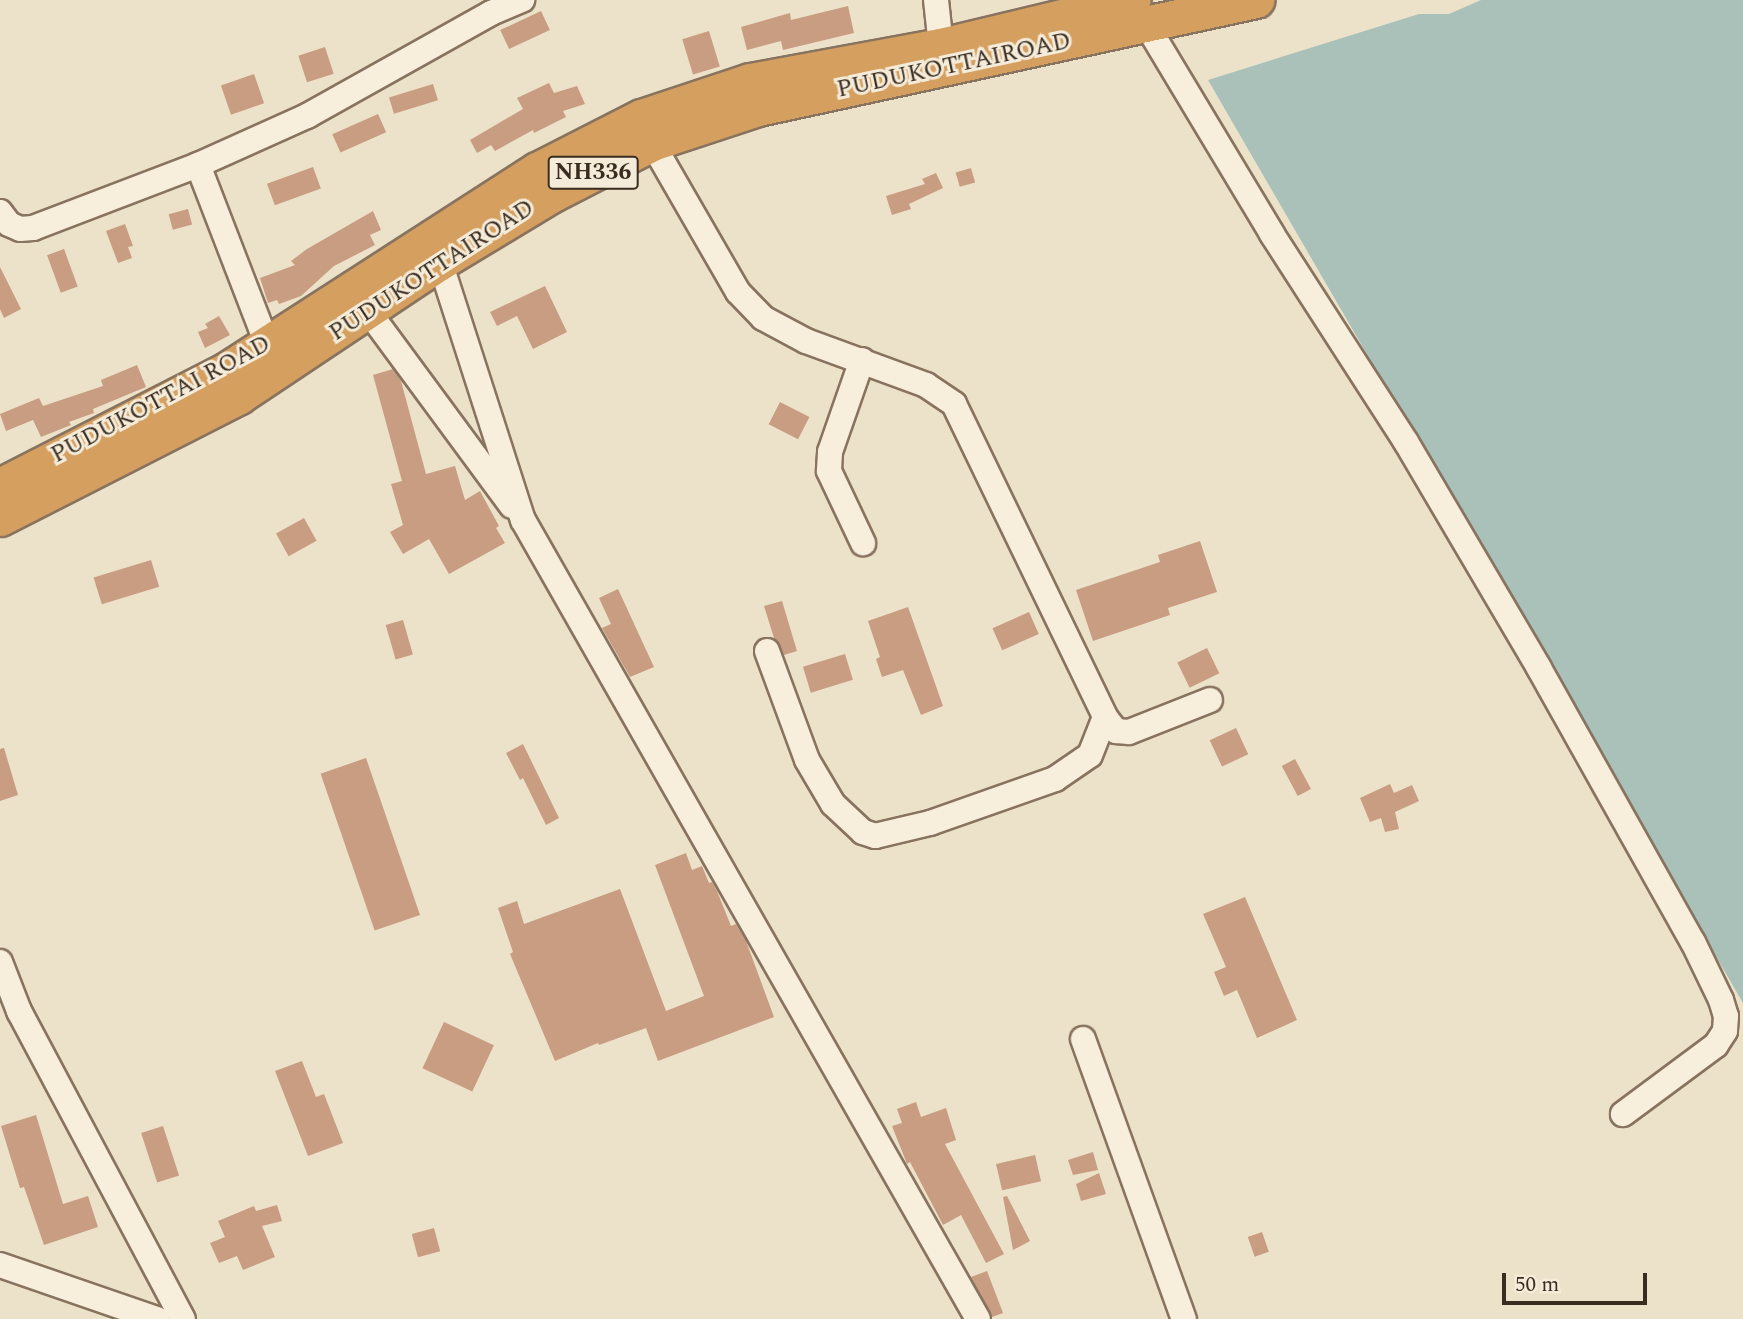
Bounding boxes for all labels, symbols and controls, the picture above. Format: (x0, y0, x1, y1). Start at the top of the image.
street label: PUDUKOTTAIROAD (834, 27, 1074, 105)
road number: NH336 (548, 154, 638, 192)
street label: PUDUKOTTAIROAD (324, 194, 540, 348)
street label: PUDUKOTTAI ROAD (46, 330, 276, 470)
scale bar (1505, 1260, 1650, 1304)
text: 50 m (1515, 1269, 1559, 1301)

